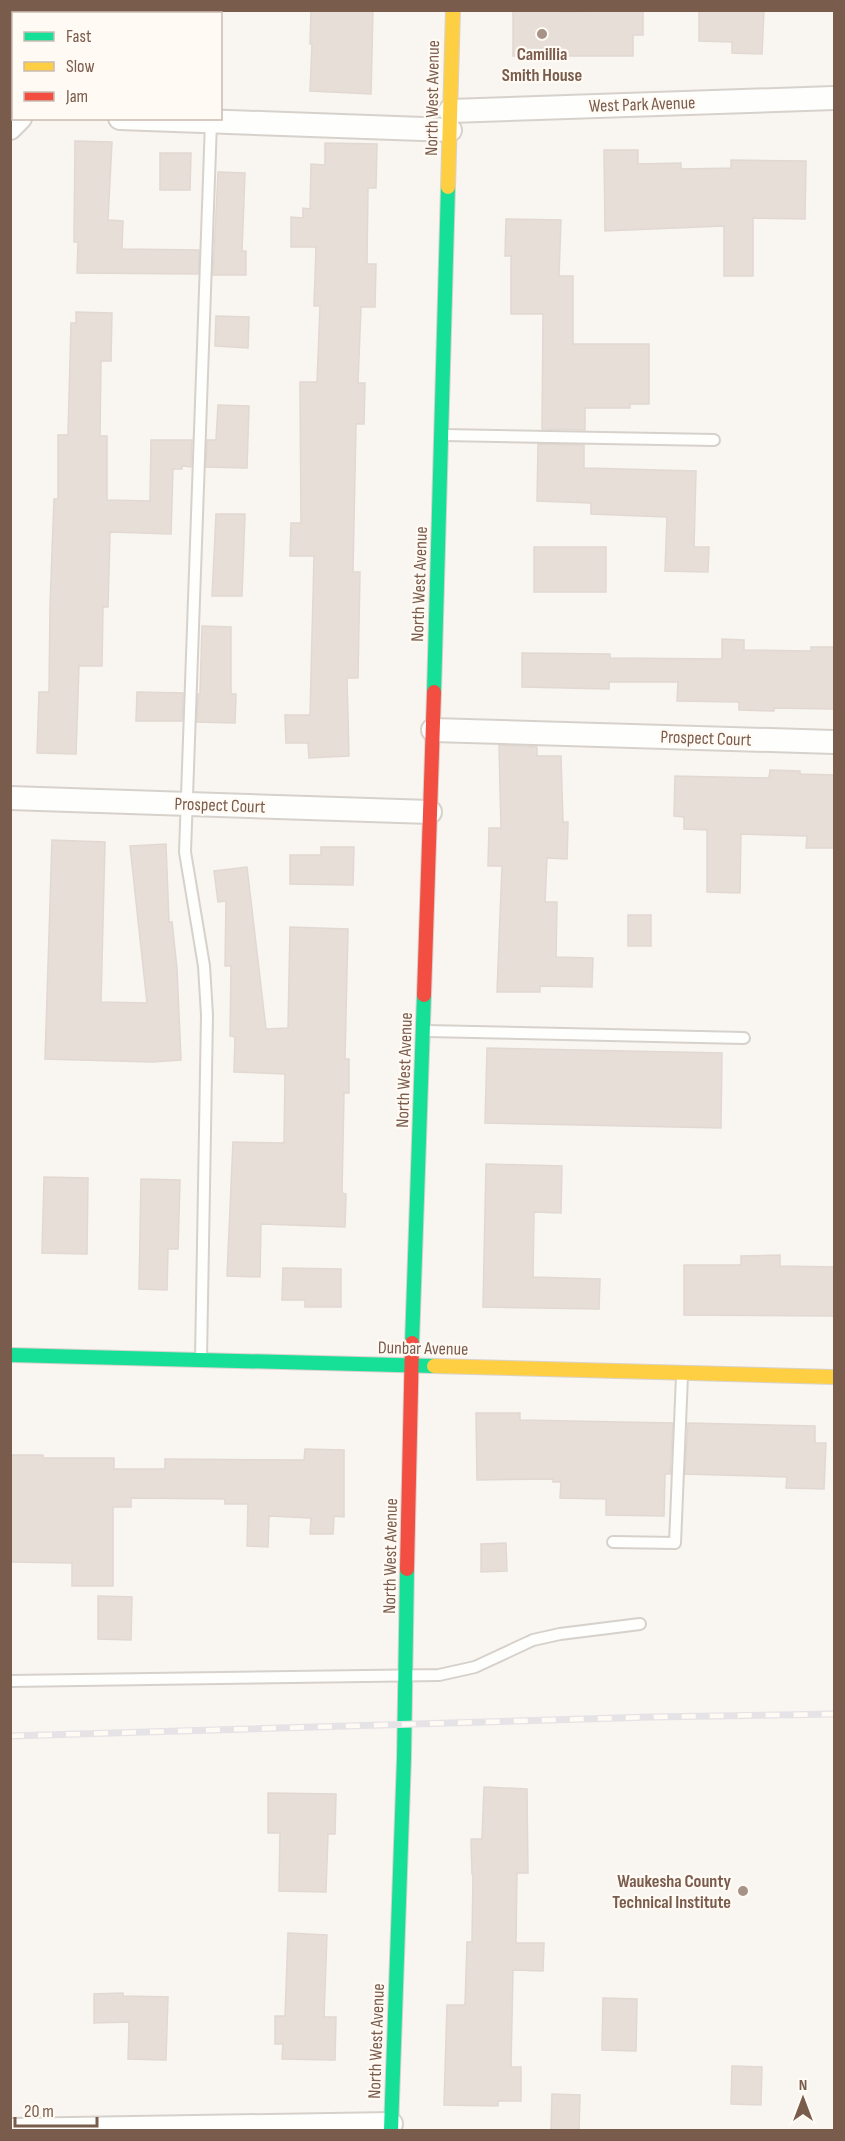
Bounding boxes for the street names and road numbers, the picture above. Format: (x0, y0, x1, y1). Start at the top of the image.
street label: North West Avenue (421, 40, 444, 156)
street label: West Park Avenue (588, 92, 696, 117)
street label: North West Avenue (407, 526, 432, 642)
street label: Prospect Court (660, 726, 752, 751)
street label: Prospect Court (174, 793, 266, 818)
street label: North West Avenue (392, 1012, 417, 1128)
street label: Dunbar Avenue (378, 1337, 468, 1360)
street label: North West Avenue (379, 1498, 402, 1614)
street label: North West Avenue (364, 1983, 389, 2099)

